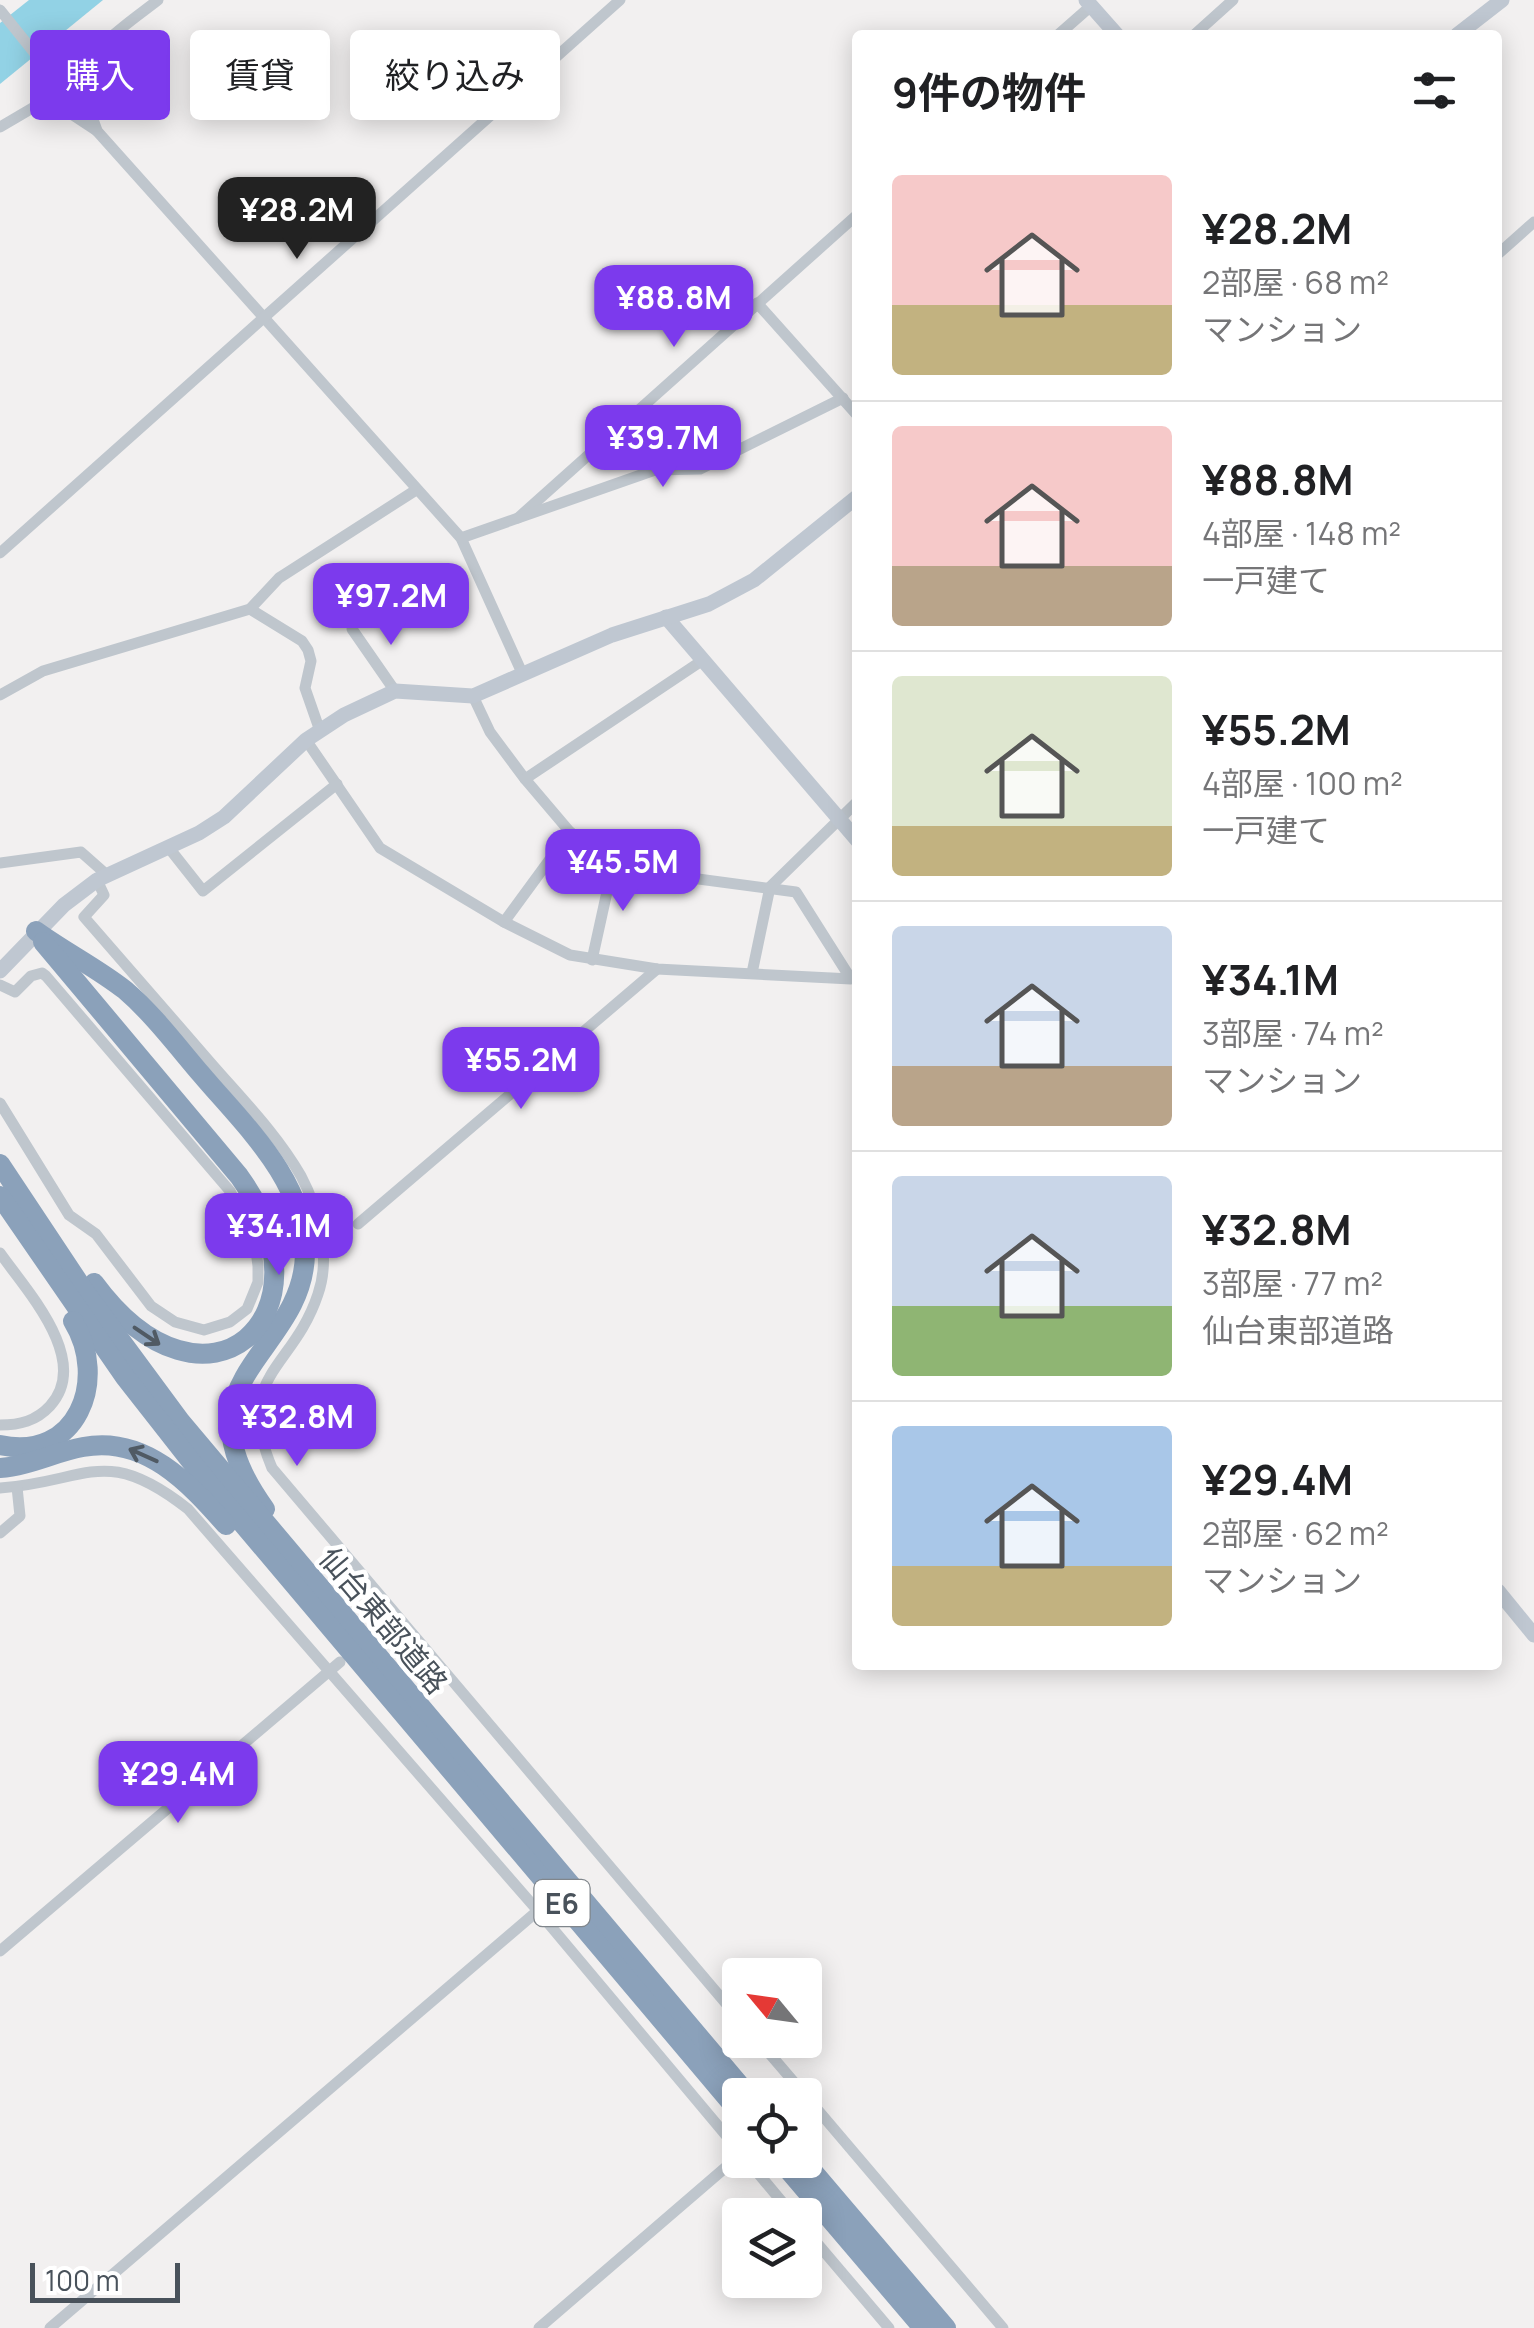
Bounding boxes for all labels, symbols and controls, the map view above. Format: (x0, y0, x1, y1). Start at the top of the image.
chip: 購入 (30, 30, 170, 120)
chip: 賃貸 (190, 30, 330, 120)
chip: 絞り込み (350, 30, 560, 120)
text: 9件の物件 (892, 63, 1086, 121)
icon: filters (1407, 63, 1462, 118)
pin: ¥28.2M (216, 177, 378, 262)
text: ¥28.2M (240, 187, 354, 231)
text: ¥28.2M (1202, 199, 1352, 257)
icon: home (972, 215, 1092, 335)
text: 2部屋 · 68 m² (1202, 260, 1389, 304)
pin: ¥88.8M (593, 265, 755, 350)
text: ¥88.8M (616, 275, 732, 319)
text: マンション (1202, 307, 1362, 351)
pin: ¥39.7M (582, 405, 744, 490)
text: ¥39.7M (607, 415, 719, 459)
text: ¥88.8M (1202, 450, 1354, 508)
icon: home (972, 466, 1092, 586)
text: 4部屋 · 148 m² (1202, 511, 1401, 555)
text: 一戸建て (1202, 558, 1330, 602)
pin: ¥97.2M (310, 563, 472, 648)
text: ¥97.2M (335, 573, 447, 617)
text: ¥55.2M (1202, 700, 1351, 758)
icon: home (972, 716, 1092, 836)
text: 4部屋 · 100 m² (1202, 761, 1403, 805)
text: 一戸建て (1202, 808, 1330, 852)
pin: ¥45.5M (542, 829, 704, 914)
text: ¥45.5M (567, 839, 679, 883)
text: ¥34.1M (1202, 950, 1339, 1008)
icon: home (972, 966, 1092, 1086)
text: 3部屋 · 74 m² (1202, 1011, 1384, 1055)
pin: ¥55.2M (440, 1027, 602, 1112)
text: ¥55.2M (464, 1037, 578, 1081)
text: マンション (1202, 1058, 1362, 1102)
pin: ¥34.1M (198, 1193, 360, 1278)
text: ¥32.8M (1202, 1200, 1352, 1258)
text: ¥34.1M (227, 1203, 331, 1247)
icon: home (972, 1216, 1092, 1336)
text: 3部屋 · 77 m² (1202, 1261, 1383, 1305)
text: 仙台東部道路 (1202, 1308, 1394, 1352)
one-way arrow (133, 1326, 161, 1347)
pin: ¥32.8M (216, 1384, 378, 1469)
text: ¥32.8M (240, 1394, 354, 1438)
one-way arrow (129, 1444, 159, 1463)
text: ¥29.4M (1202, 1450, 1353, 1508)
icon: home (972, 1466, 1092, 1586)
text: 2部屋 · 62 m² (1202, 1511, 1389, 1555)
street label: 仙台東部道路 (310, 1538, 458, 1702)
text: マンション (1202, 1558, 1362, 1602)
pin: ¥29.4M (97, 1741, 259, 1826)
text: ¥29.4M (121, 1751, 235, 1795)
road number: E6 (534, 1880, 590, 1926)
north arrow (722, 1958, 822, 2058)
map controls (722, 1958, 822, 2298)
button: locate (722, 2078, 822, 2178)
button: layers (722, 2198, 822, 2298)
scale bar (30, 2258, 180, 2302)
text: 100 m (45, 2261, 119, 2299)

